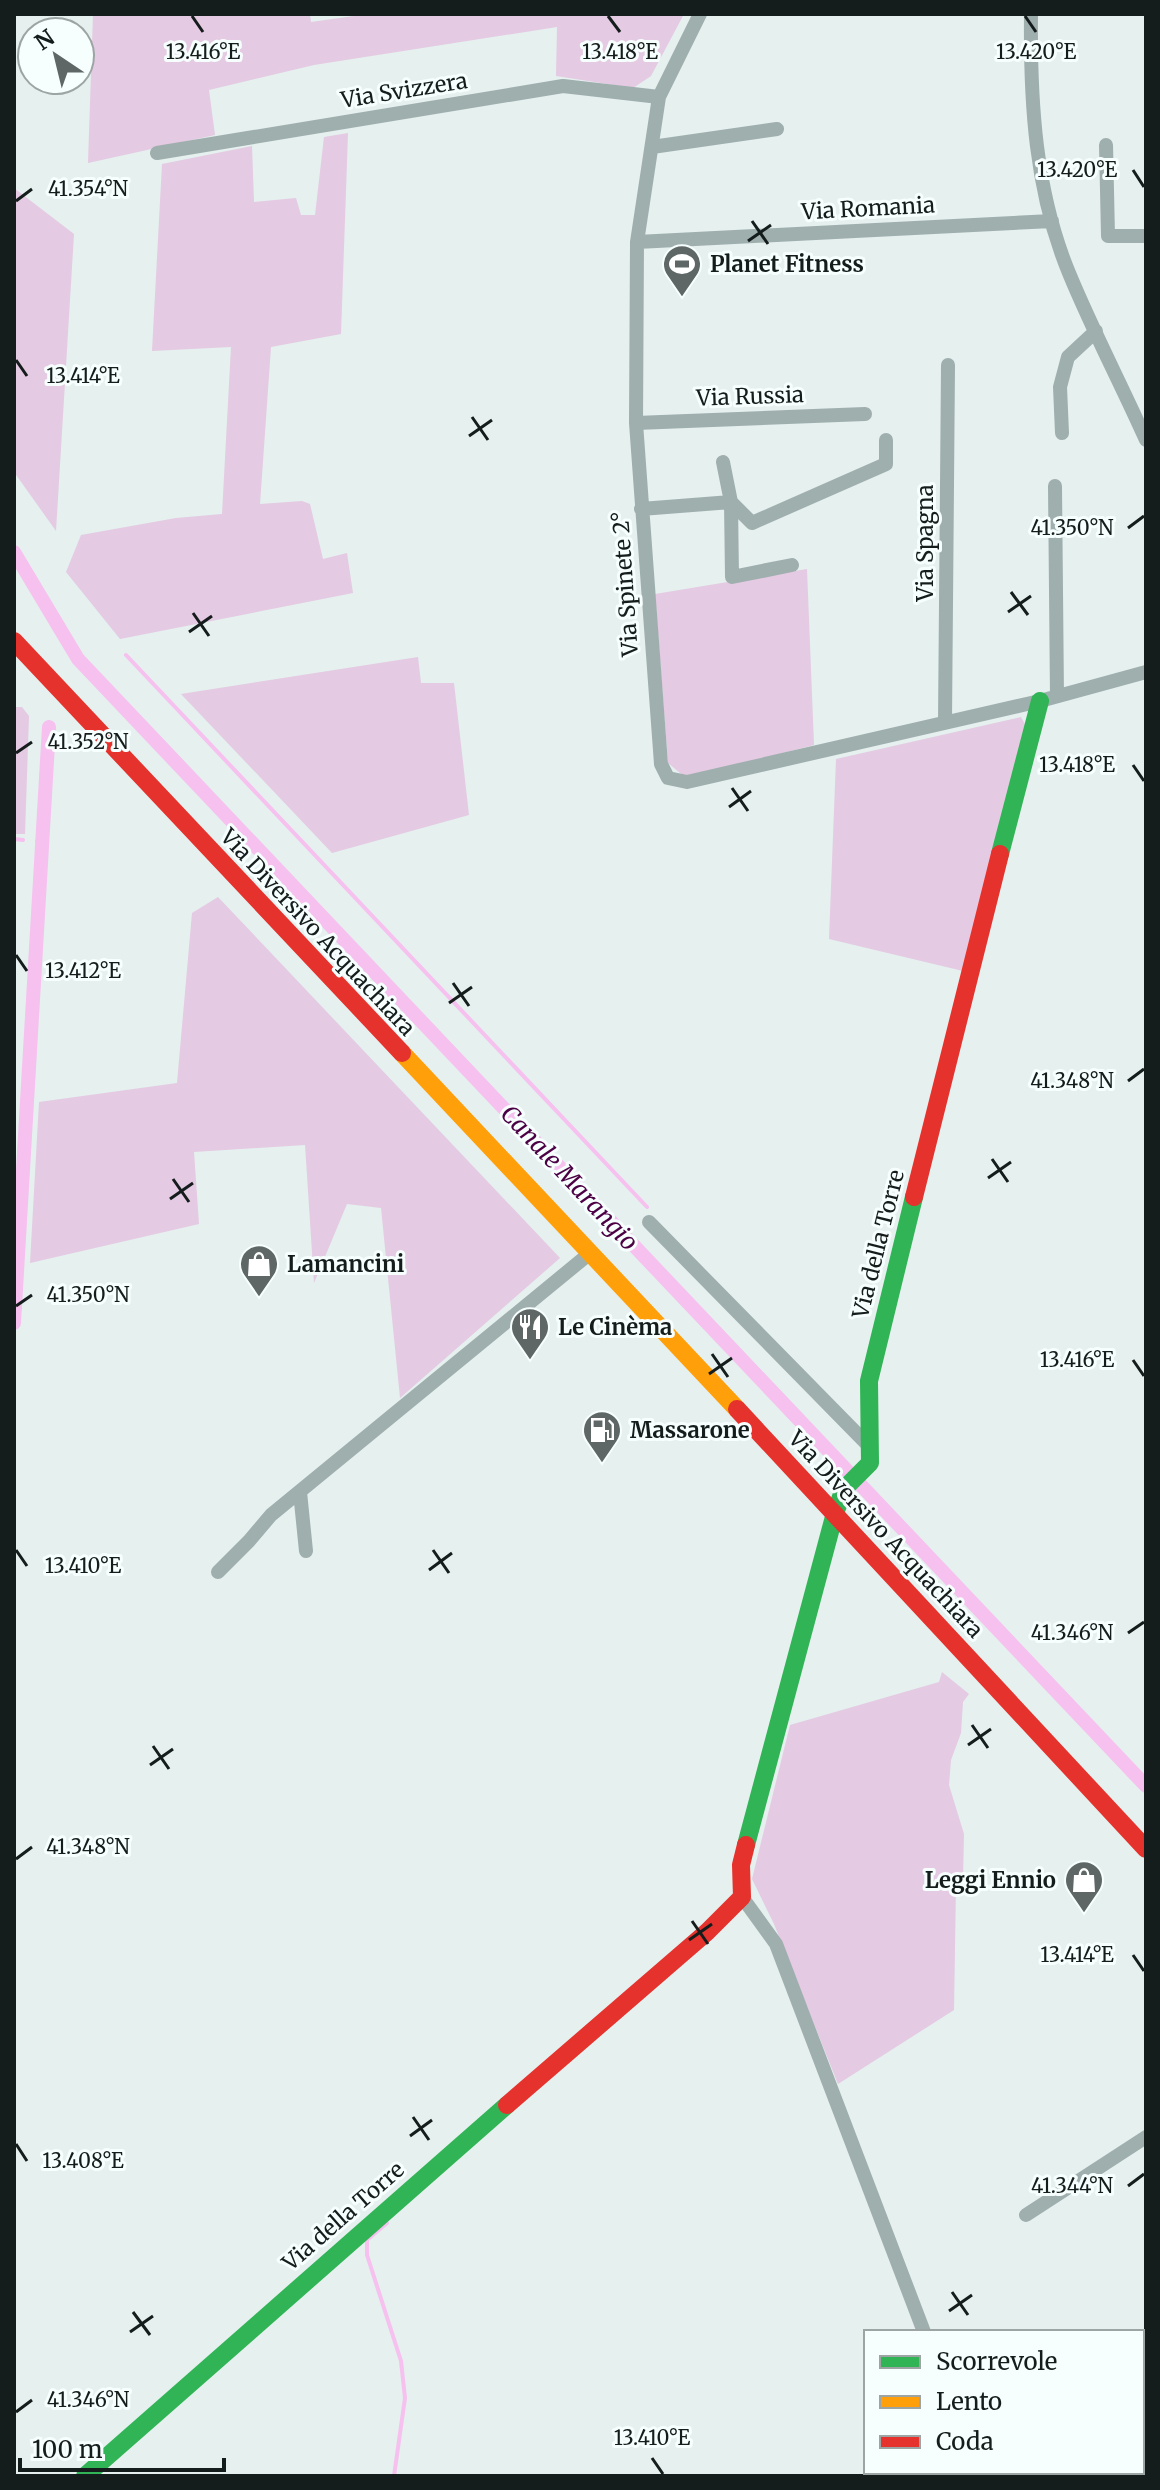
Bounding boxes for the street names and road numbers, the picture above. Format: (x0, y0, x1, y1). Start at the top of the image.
street label: Via Svizzera (338, 66, 470, 114)
street label: Via Romania (800, 191, 936, 226)
street label: Via Russia (695, 380, 804, 412)
street label: Via Spagna (911, 484, 939, 603)
street label: Via Spinete 2° (606, 510, 644, 659)
street label: Via Diversivo Acquachiara (214, 822, 422, 1042)
street label: Via della Torre (846, 1167, 910, 1322)
street label: Via Diversivo Acquachiara (782, 1424, 990, 1644)
street label: Via della Torre (276, 2155, 410, 2277)

